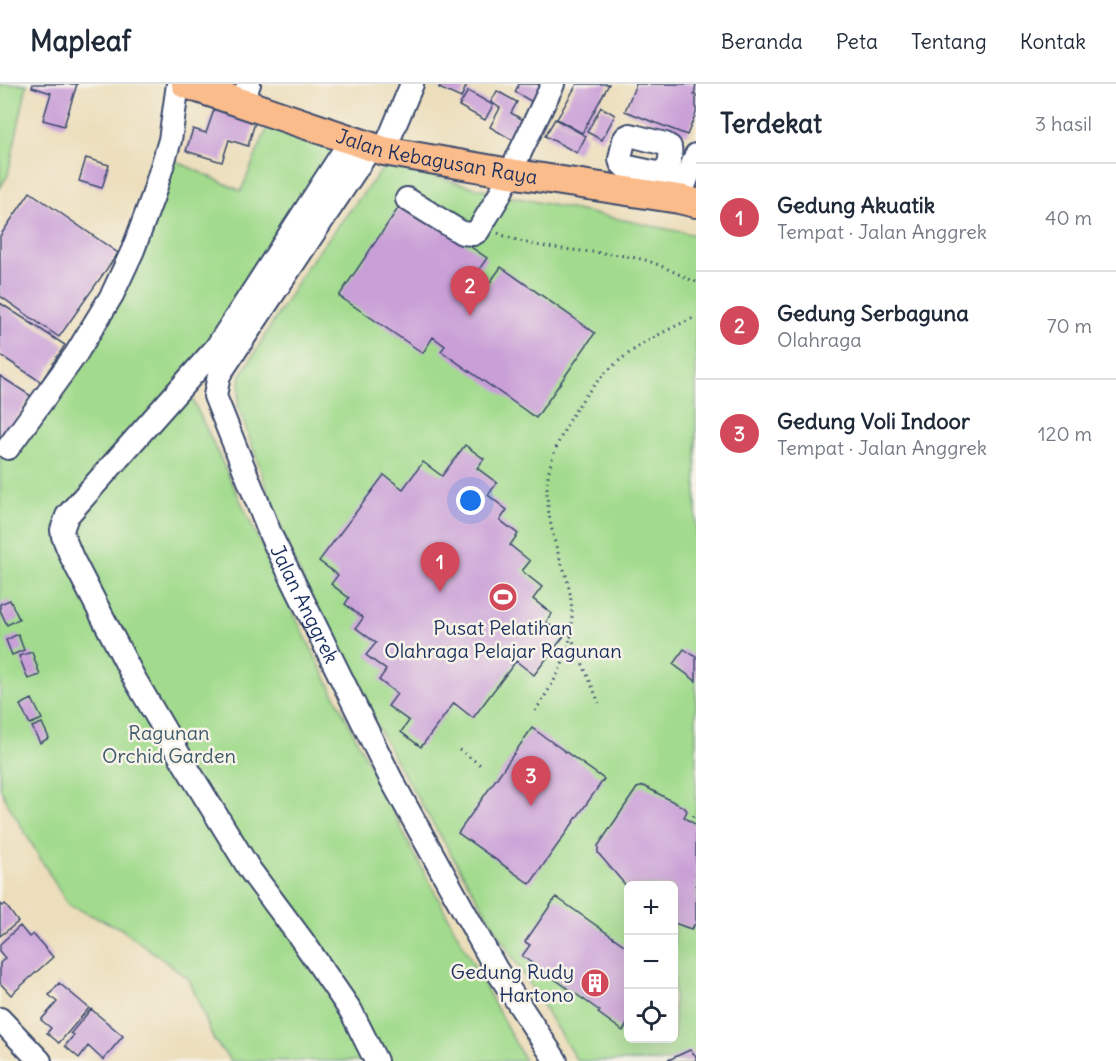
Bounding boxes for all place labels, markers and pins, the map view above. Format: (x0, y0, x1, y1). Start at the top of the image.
pin: 2 (450, 266, 490, 316)
pin: 1 (420, 542, 460, 592)
sports icon: Pusat Pelatihan Olahraga Pelajar Ragunan (487, 581, 519, 613)
place label: Pusat Pelatihan Olahraga Pelajar Ragunan (384, 615, 622, 663)
pin: 3 (512, 756, 550, 806)
place label: Gedung Rudy Hartono (451, 959, 574, 1007)
building icon: Gedung Rudy Hartono (579, 967, 611, 999)

